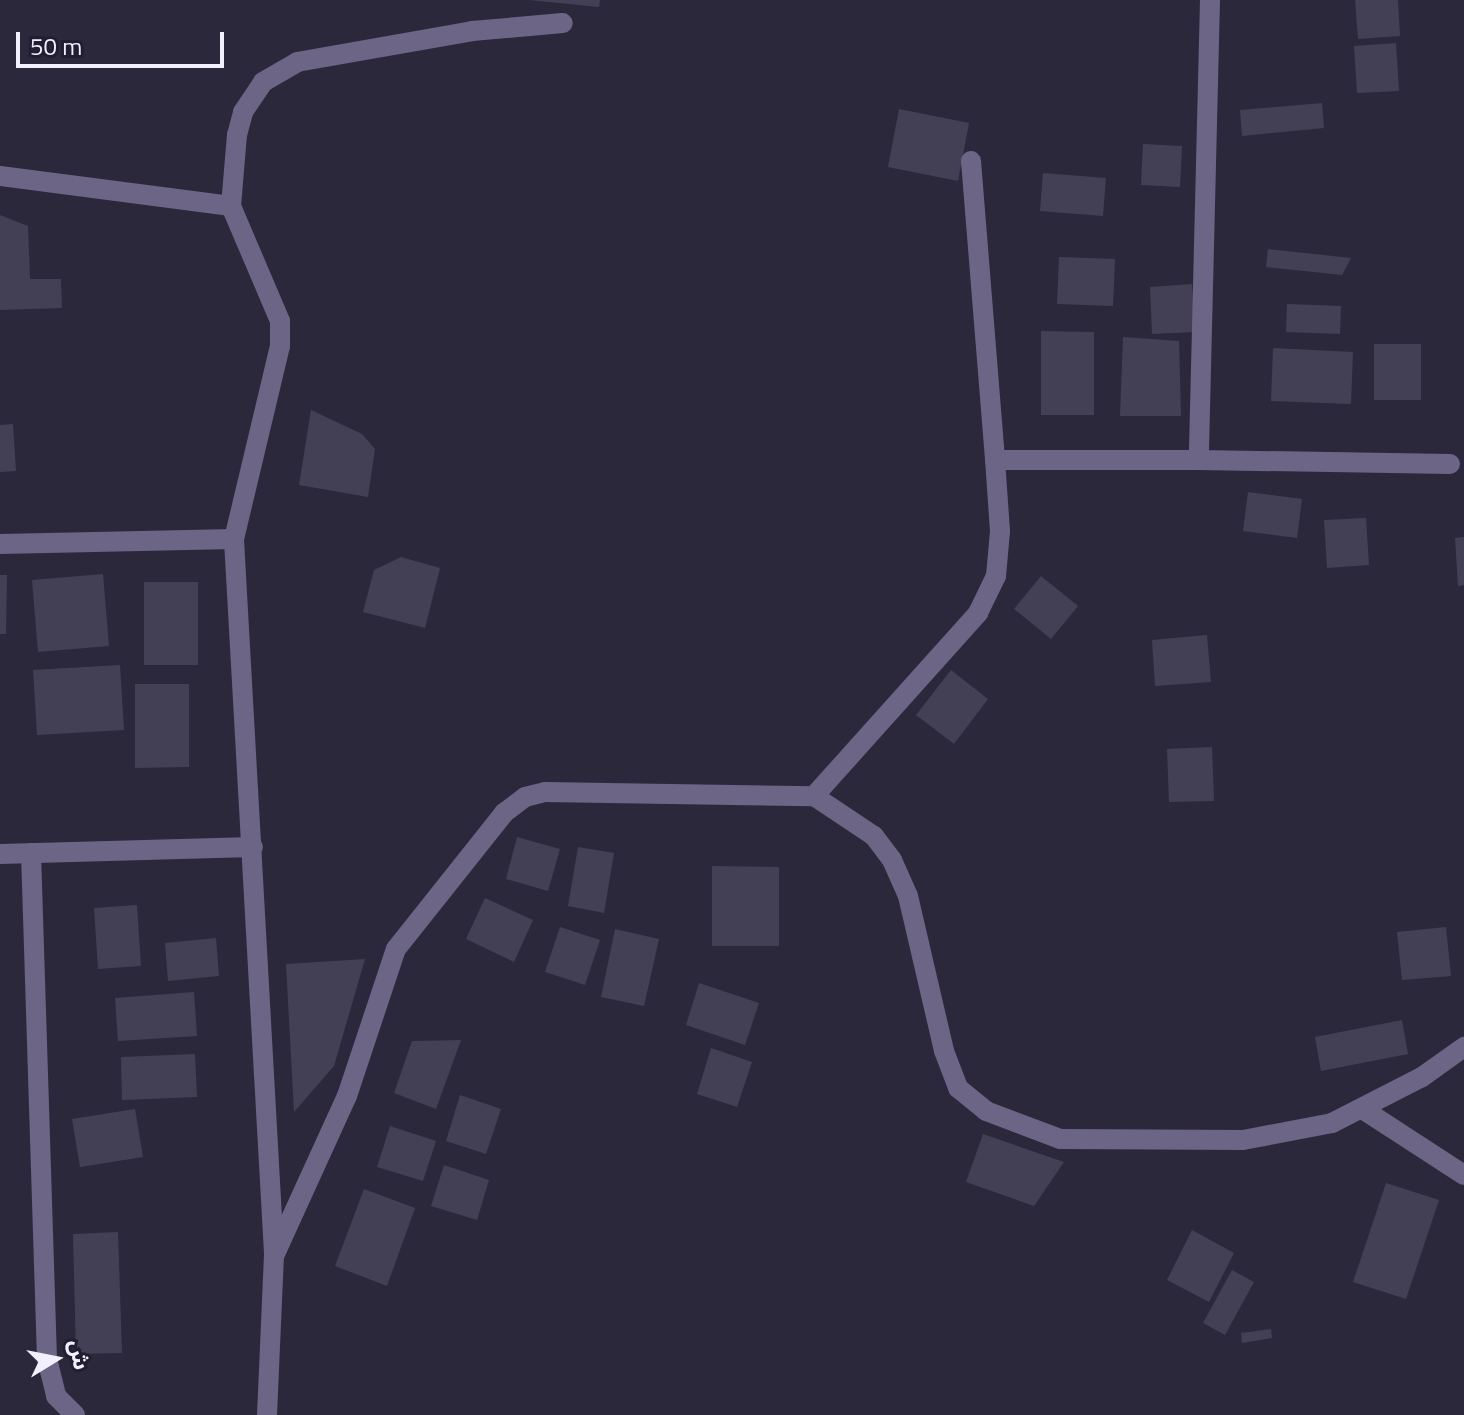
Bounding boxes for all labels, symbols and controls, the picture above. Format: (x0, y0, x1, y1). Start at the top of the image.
scale bar (20, 16, 228, 66)
text: 50 m (30, 28, 82, 64)
north arrow (16, 1319, 96, 1399)
text: ش (60, 1337, 99, 1373)

